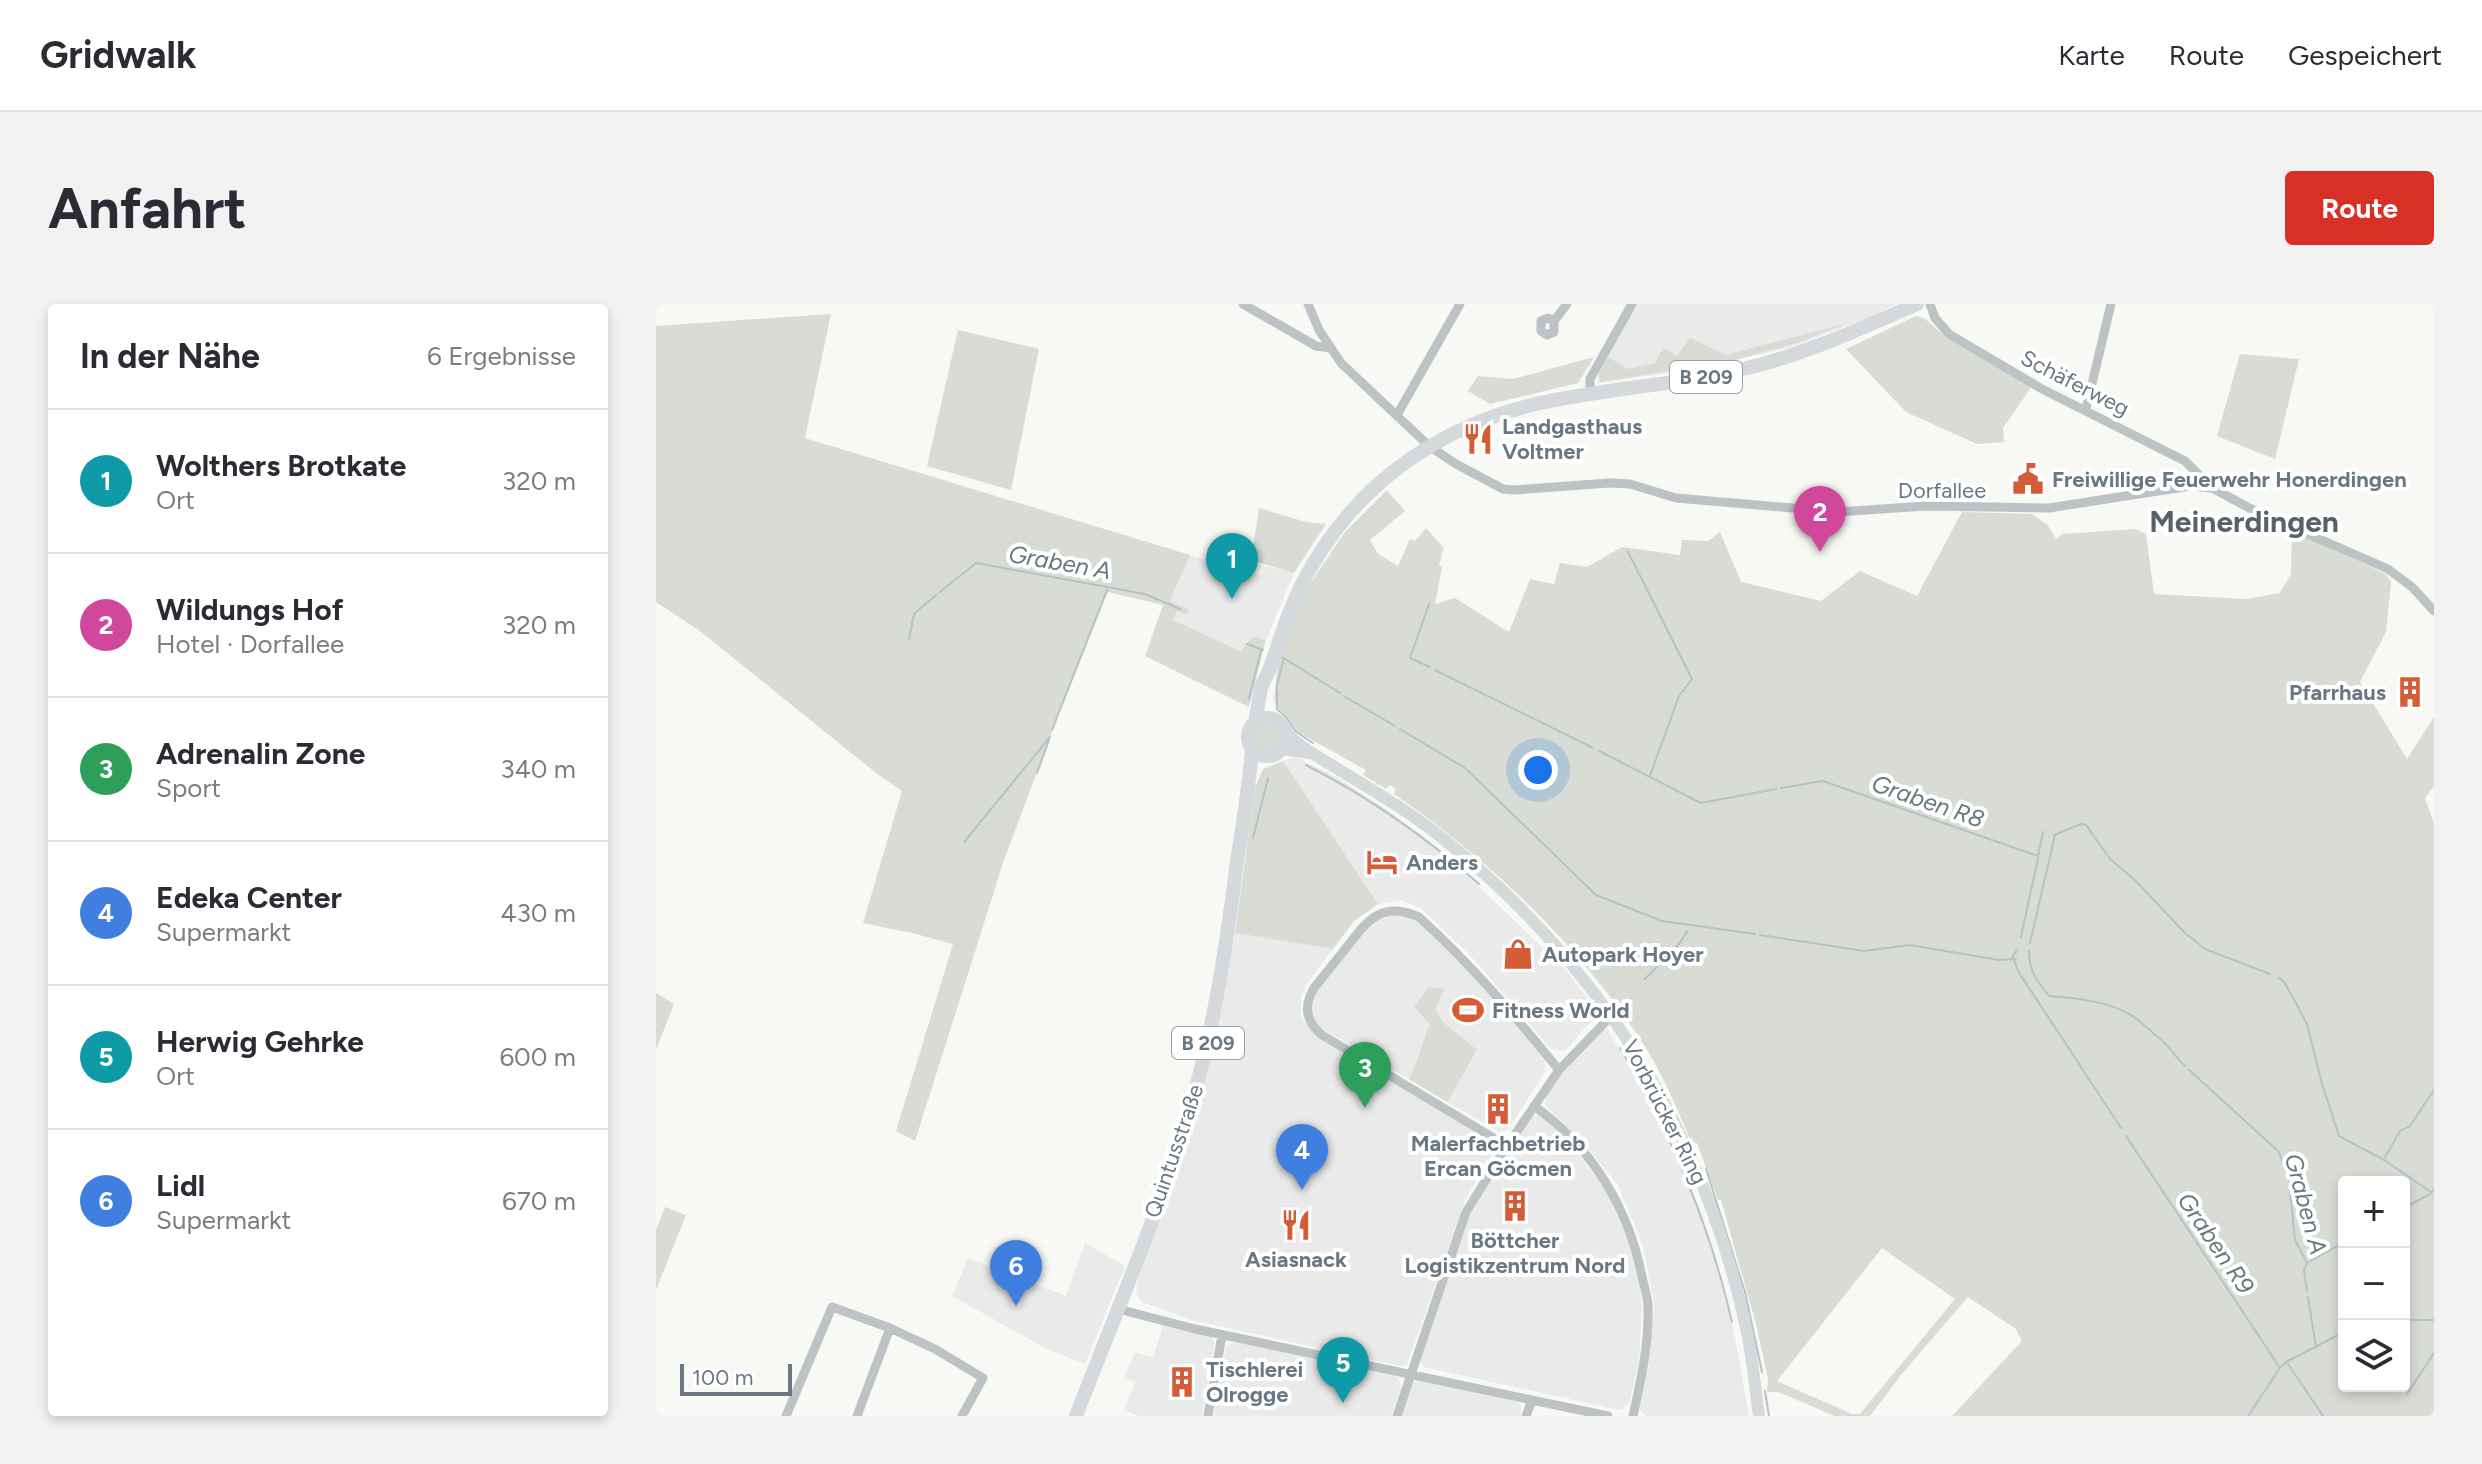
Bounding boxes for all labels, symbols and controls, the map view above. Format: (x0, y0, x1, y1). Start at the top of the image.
text: Gridwalk (40, 32, 196, 78)
text: Karte (2058, 38, 2125, 72)
text: Route (2169, 38, 2244, 72)
text: Gespeichert (2288, 38, 2442, 72)
button: Route (2285, 171, 2434, 245)
text: Anfahrt (48, 175, 247, 242)
text: In der Nähe (80, 336, 260, 377)
text: 6 Ergebnisse (427, 340, 576, 372)
street label: Schäferweg (2016, 344, 2134, 422)
road number: B 209 (1670, 361, 1742, 393)
place label: Landgasthaus Voltmer (1502, 413, 1642, 465)
restaurant icon: Landgasthaus Voltmer (1461, 422, 1495, 456)
text: Wolthers Brotkate (156, 447, 406, 484)
public building icon: Freiwillige Feuerwehr Honerdingen (2011, 462, 2045, 496)
text: 1 (101, 465, 111, 497)
text: 320 m (502, 465, 576, 497)
place label: Freiwillige Feuerwehr Honerdingen (2052, 466, 2407, 493)
street label: Dorfallee (1898, 477, 1986, 504)
text: Ort (156, 484, 195, 516)
pin: 2 (1794, 486, 1846, 552)
district label: Meinerdingen (2149, 503, 2339, 540)
pin: 1 (1206, 533, 1258, 599)
water label: Graben A (1007, 539, 1113, 585)
text: Wildungs Hof (156, 591, 344, 628)
text: 2 (98, 609, 114, 641)
text: 320 m (502, 609, 576, 641)
text: Hotel · Dorfallee (156, 628, 344, 660)
building icon: Pfarrhaus (2393, 675, 2427, 709)
place label: Pfarrhaus (2289, 679, 2386, 706)
text: Adrenalin Zone (156, 735, 365, 772)
your location (1518, 750, 1558, 790)
text: 3 (99, 753, 113, 785)
text: 340 m (500, 753, 576, 785)
water label: Graben R8 (1868, 768, 1988, 834)
text: Sport (156, 772, 221, 804)
hotel icon: Anders (1365, 845, 1399, 879)
place label: Anders (1406, 849, 1478, 876)
text: Edeka Center (156, 879, 342, 916)
text: 4 (98, 897, 114, 929)
text: 430 m (500, 897, 576, 929)
text: Supermarkt (156, 916, 291, 948)
shop icon: Autopark Hoyer (1501, 937, 1535, 971)
place label: Autopark Hoyer (1542, 941, 1704, 968)
sports icon: Fitness World (1451, 993, 1485, 1027)
place label: Fitness World (1492, 997, 1630, 1024)
text: Herwig Gehrke (156, 1023, 364, 1060)
road number: B 209 (1172, 1027, 1244, 1059)
street label: Vorbrücker Ring (1617, 1035, 1713, 1189)
text: 5 (98, 1041, 114, 1073)
text: 600 m (499, 1041, 576, 1073)
pin: 3 (1339, 1042, 1391, 1108)
text: Ort (156, 1060, 195, 1092)
street label: Quintusstraße (1139, 1081, 1209, 1221)
building icon: Malerfachbetrieb Ercan Göcmen (1481, 1092, 1515, 1126)
pin: 4 (1276, 1124, 1328, 1190)
place label: Malerfachbetrieb Ercan Göcmen (1411, 1130, 1585, 1182)
water label: Graben A (2279, 1150, 2333, 1258)
text: Lidl (156, 1167, 205, 1204)
map controls (2338, 1176, 2410, 1392)
button: + (2338, 1176, 2410, 1248)
text: 6 (98, 1185, 114, 1217)
text: 670 m (502, 1185, 576, 1217)
water label: Graben R9 (2172, 1187, 2261, 1299)
building icon: Böttcher Logistikzentrum Nord (1498, 1189, 1532, 1223)
text: Supermarkt (156, 1204, 291, 1236)
restaurant icon: Asiasnack (1279, 1208, 1313, 1242)
place label: Böttcher Logistikzentrum Nord (1405, 1227, 1625, 1279)
pin: 6 (990, 1240, 1042, 1306)
place label: Asiasnack (1245, 1246, 1347, 1273)
button: − (2338, 1248, 2410, 1320)
button: layers (2338, 1320, 2410, 1392)
pin: 5 (1317, 1337, 1369, 1403)
place label: Tischlerei Olrogge (1206, 1356, 1303, 1408)
scale bar (680, 1360, 792, 1396)
text: 100 m (692, 1364, 753, 1391)
building icon: Tischlerei Olrogge (1165, 1365, 1199, 1399)

